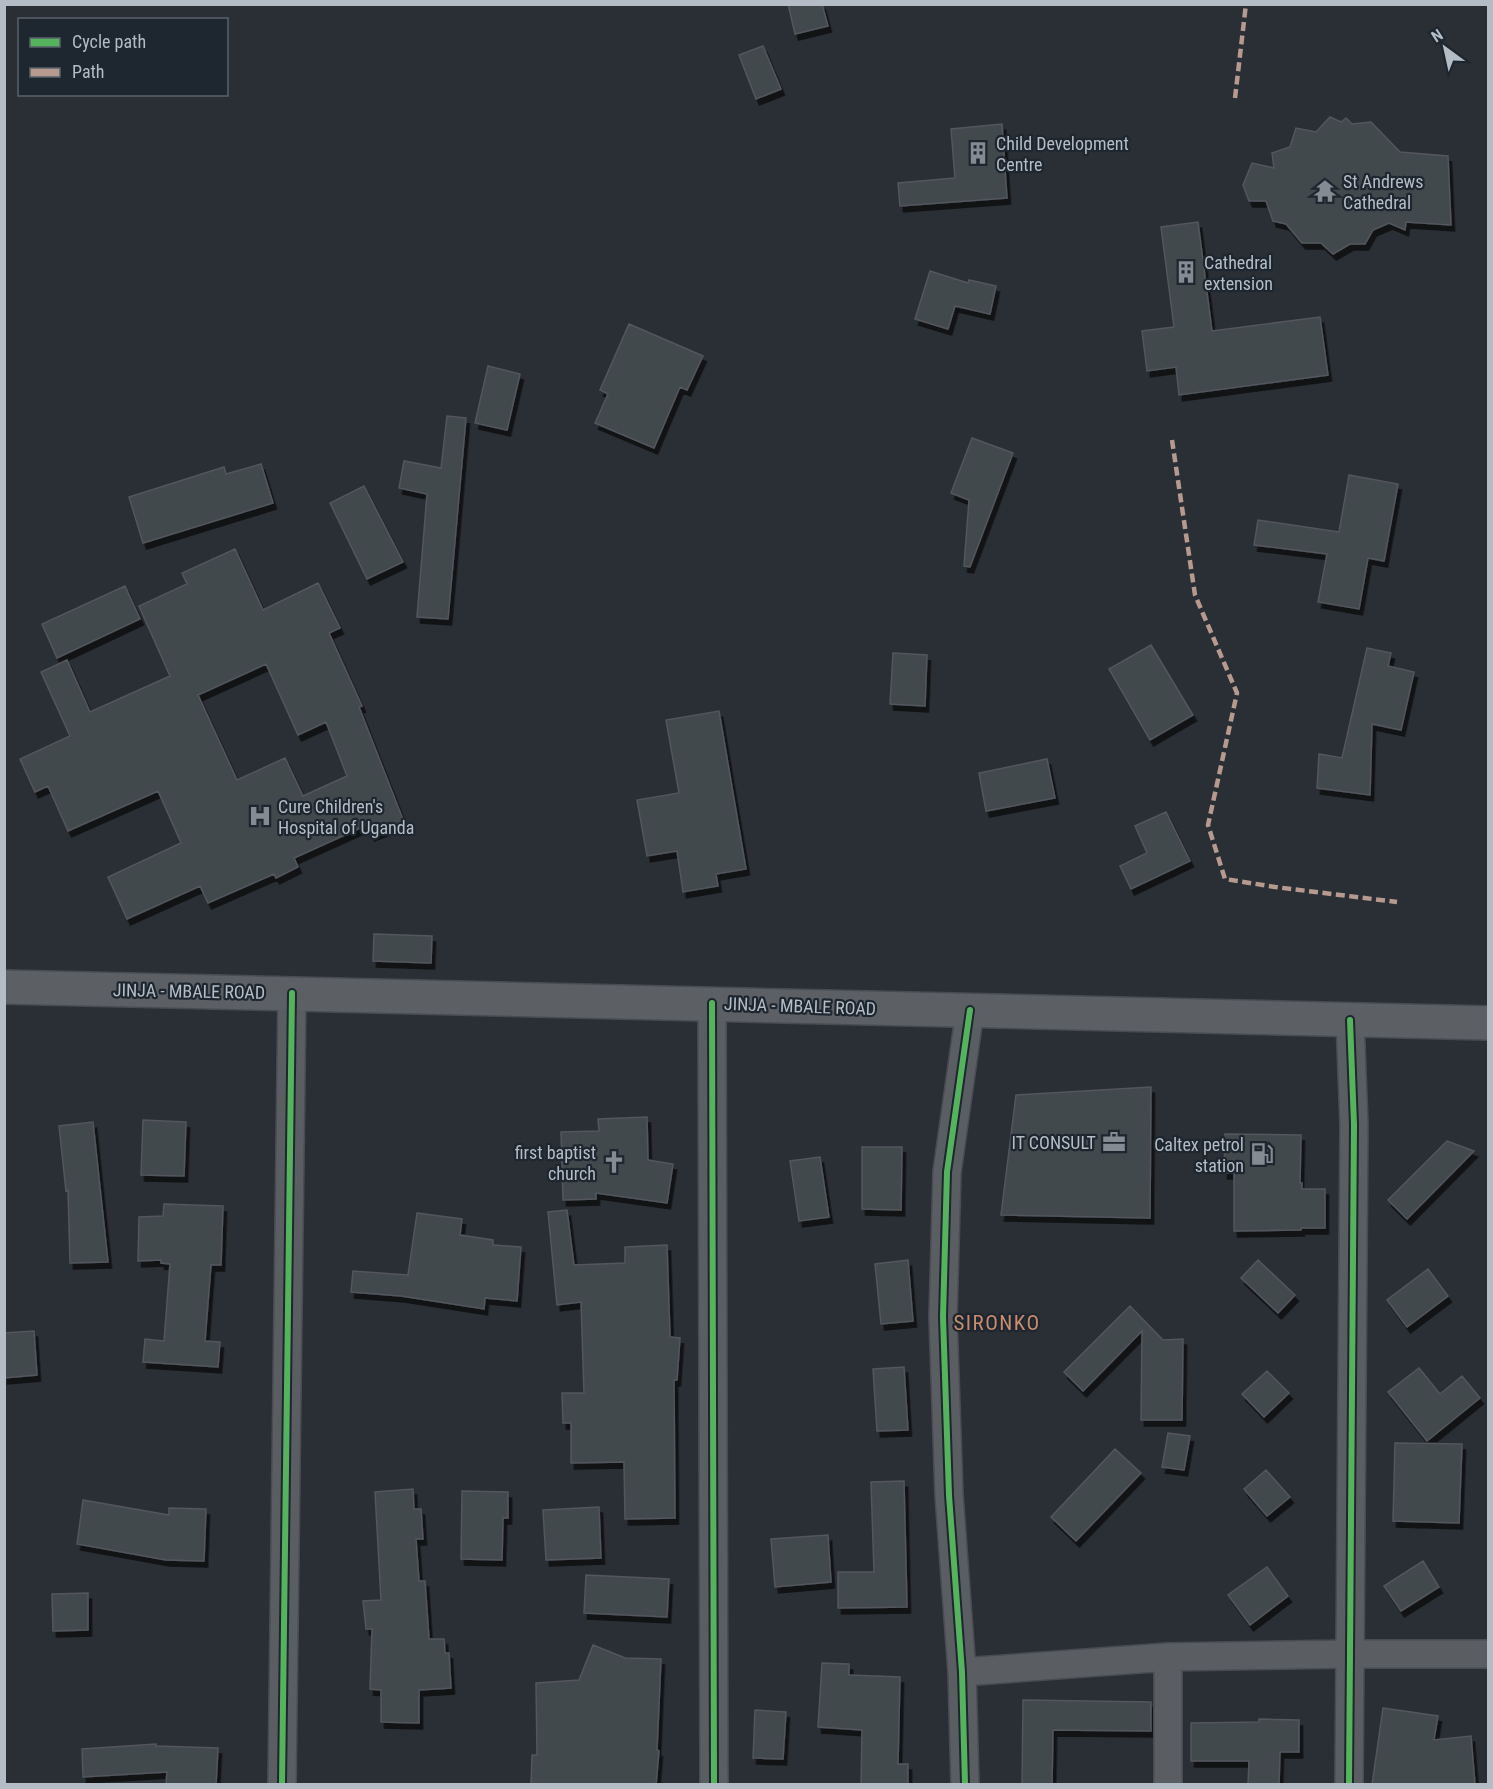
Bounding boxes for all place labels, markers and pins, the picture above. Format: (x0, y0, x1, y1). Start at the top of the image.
place label: Child Development Centre (996, 133, 1129, 175)
building icon: Child Development Centre (965, 140, 991, 166)
place label: St Andrews Cathedral (1343, 171, 1423, 213)
temple icon: St Andrews Cathedral (1312, 178, 1338, 204)
place label: Cathedral extension (1204, 252, 1273, 294)
building icon: Cathedral extension (1173, 259, 1199, 285)
place label: Cure Children's Hospital of Uganda (278, 796, 414, 838)
hospital icon: Cure Children's Hospital of Uganda (247, 803, 273, 829)
office icon: IT CONSULT (1101, 1129, 1127, 1155)
place label: IT CONSULT (1011, 1132, 1096, 1153)
place label: Caltex petrol station (1154, 1134, 1244, 1176)
fuel station icon: Caltex petrol station (1249, 1141, 1275, 1167)
place label: first baptist church (515, 1142, 596, 1184)
church icon: first baptist church (601, 1149, 627, 1175)

